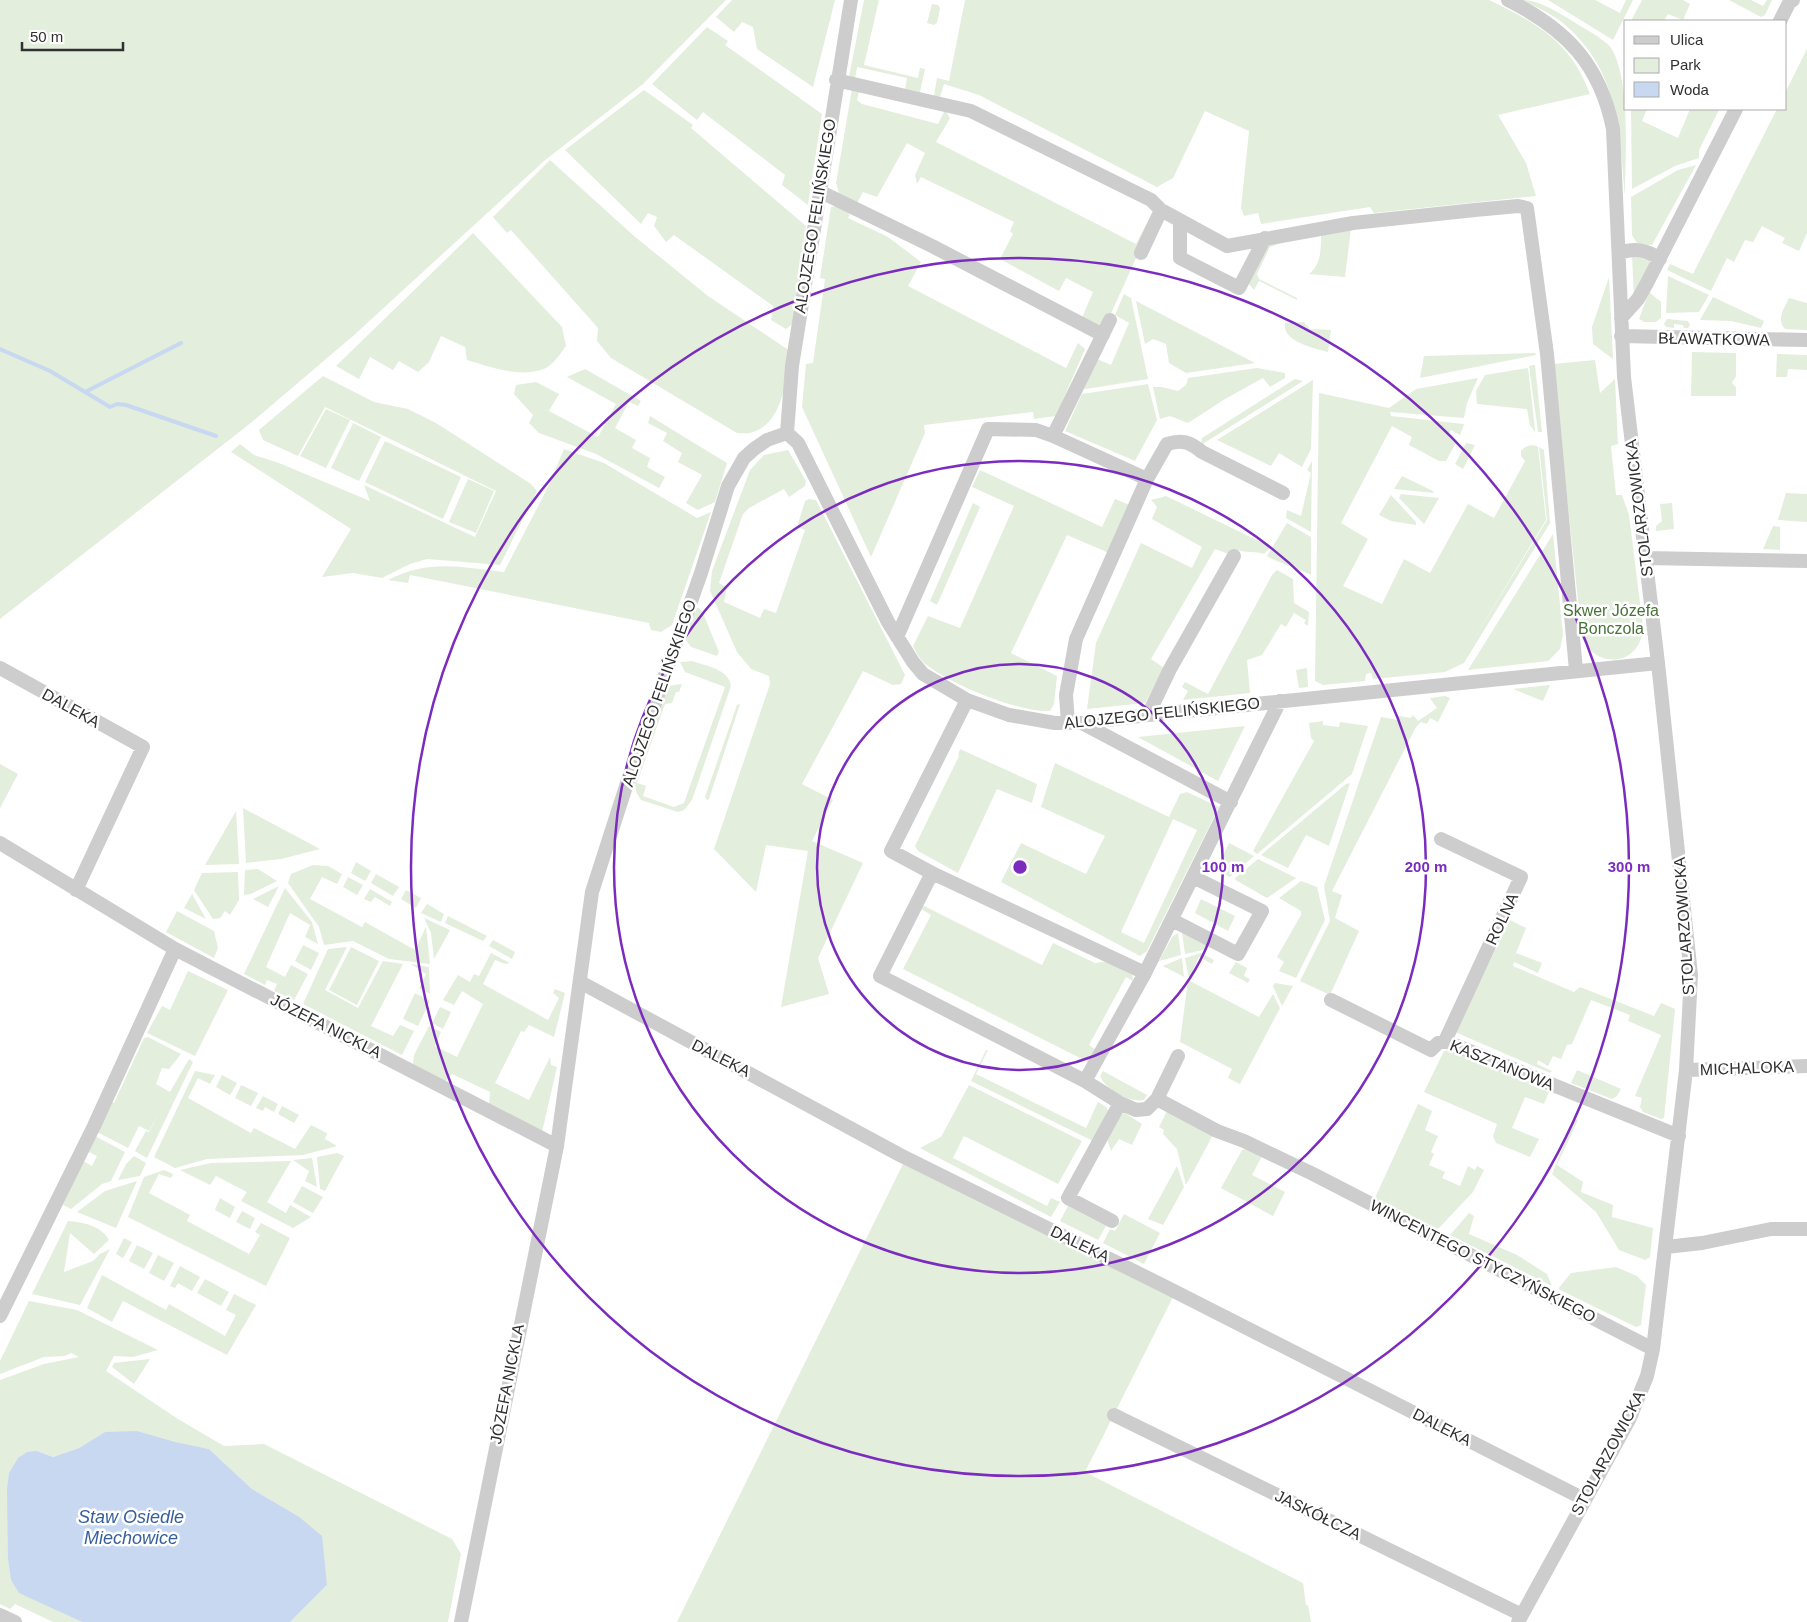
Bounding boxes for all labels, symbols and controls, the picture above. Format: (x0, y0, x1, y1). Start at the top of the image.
scale bar (22, 20, 124, 52)
legend (1624, 20, 1787, 110)
text: 50 m (30, 28, 63, 45)
text: Ulica (1670, 31, 1704, 48)
text: Park (1670, 56, 1701, 73)
text: Woda (1670, 81, 1710, 98)
street label: ALOJZEGO FELIŃSKIEGO (790, 117, 839, 314)
street label: BŁAWATKOWA (1658, 330, 1770, 348)
street label: STOLARZOWICKA (1622, 438, 1656, 578)
street label: ALOJZEGO FELIŃSKIEGO (618, 597, 699, 789)
park label: Skwer Józefa Bonczola (1563, 602, 1659, 637)
street label: DALEKA (39, 685, 103, 731)
street label: ALOJZEGO FELIŃSKIEGO (1063, 693, 1261, 732)
street label: STOLARZOWICKA (1671, 856, 1697, 996)
centre of rings (1011, 858, 1029, 876)
text: 100 m (1202, 858, 1244, 875)
text: 200 m (1405, 858, 1447, 875)
text: 300 m (1608, 858, 1650, 875)
street label: ROLNA (1483, 890, 1521, 948)
street label: JÓZEFA NICKLA (268, 990, 385, 1061)
street label: DALEKA (689, 1036, 753, 1080)
street label: KASZTANOWA (1448, 1036, 1557, 1094)
street label: MICHALOKA (1700, 1058, 1795, 1078)
street label: WINCENTEGO STYCZYŃSKIEGO (1367, 1196, 1599, 1325)
street label: DALEKA (1048, 1223, 1112, 1266)
street label: JÓZEFA NICKLA (486, 1322, 527, 1445)
street label: STOLARZOWICKA (1568, 1388, 1648, 1518)
street label: DALEKA (1410, 1405, 1474, 1449)
street label: JASKÓŁCZA (1272, 1486, 1364, 1543)
water label: Staw Osiedle Miechowice (78, 1507, 184, 1548)

